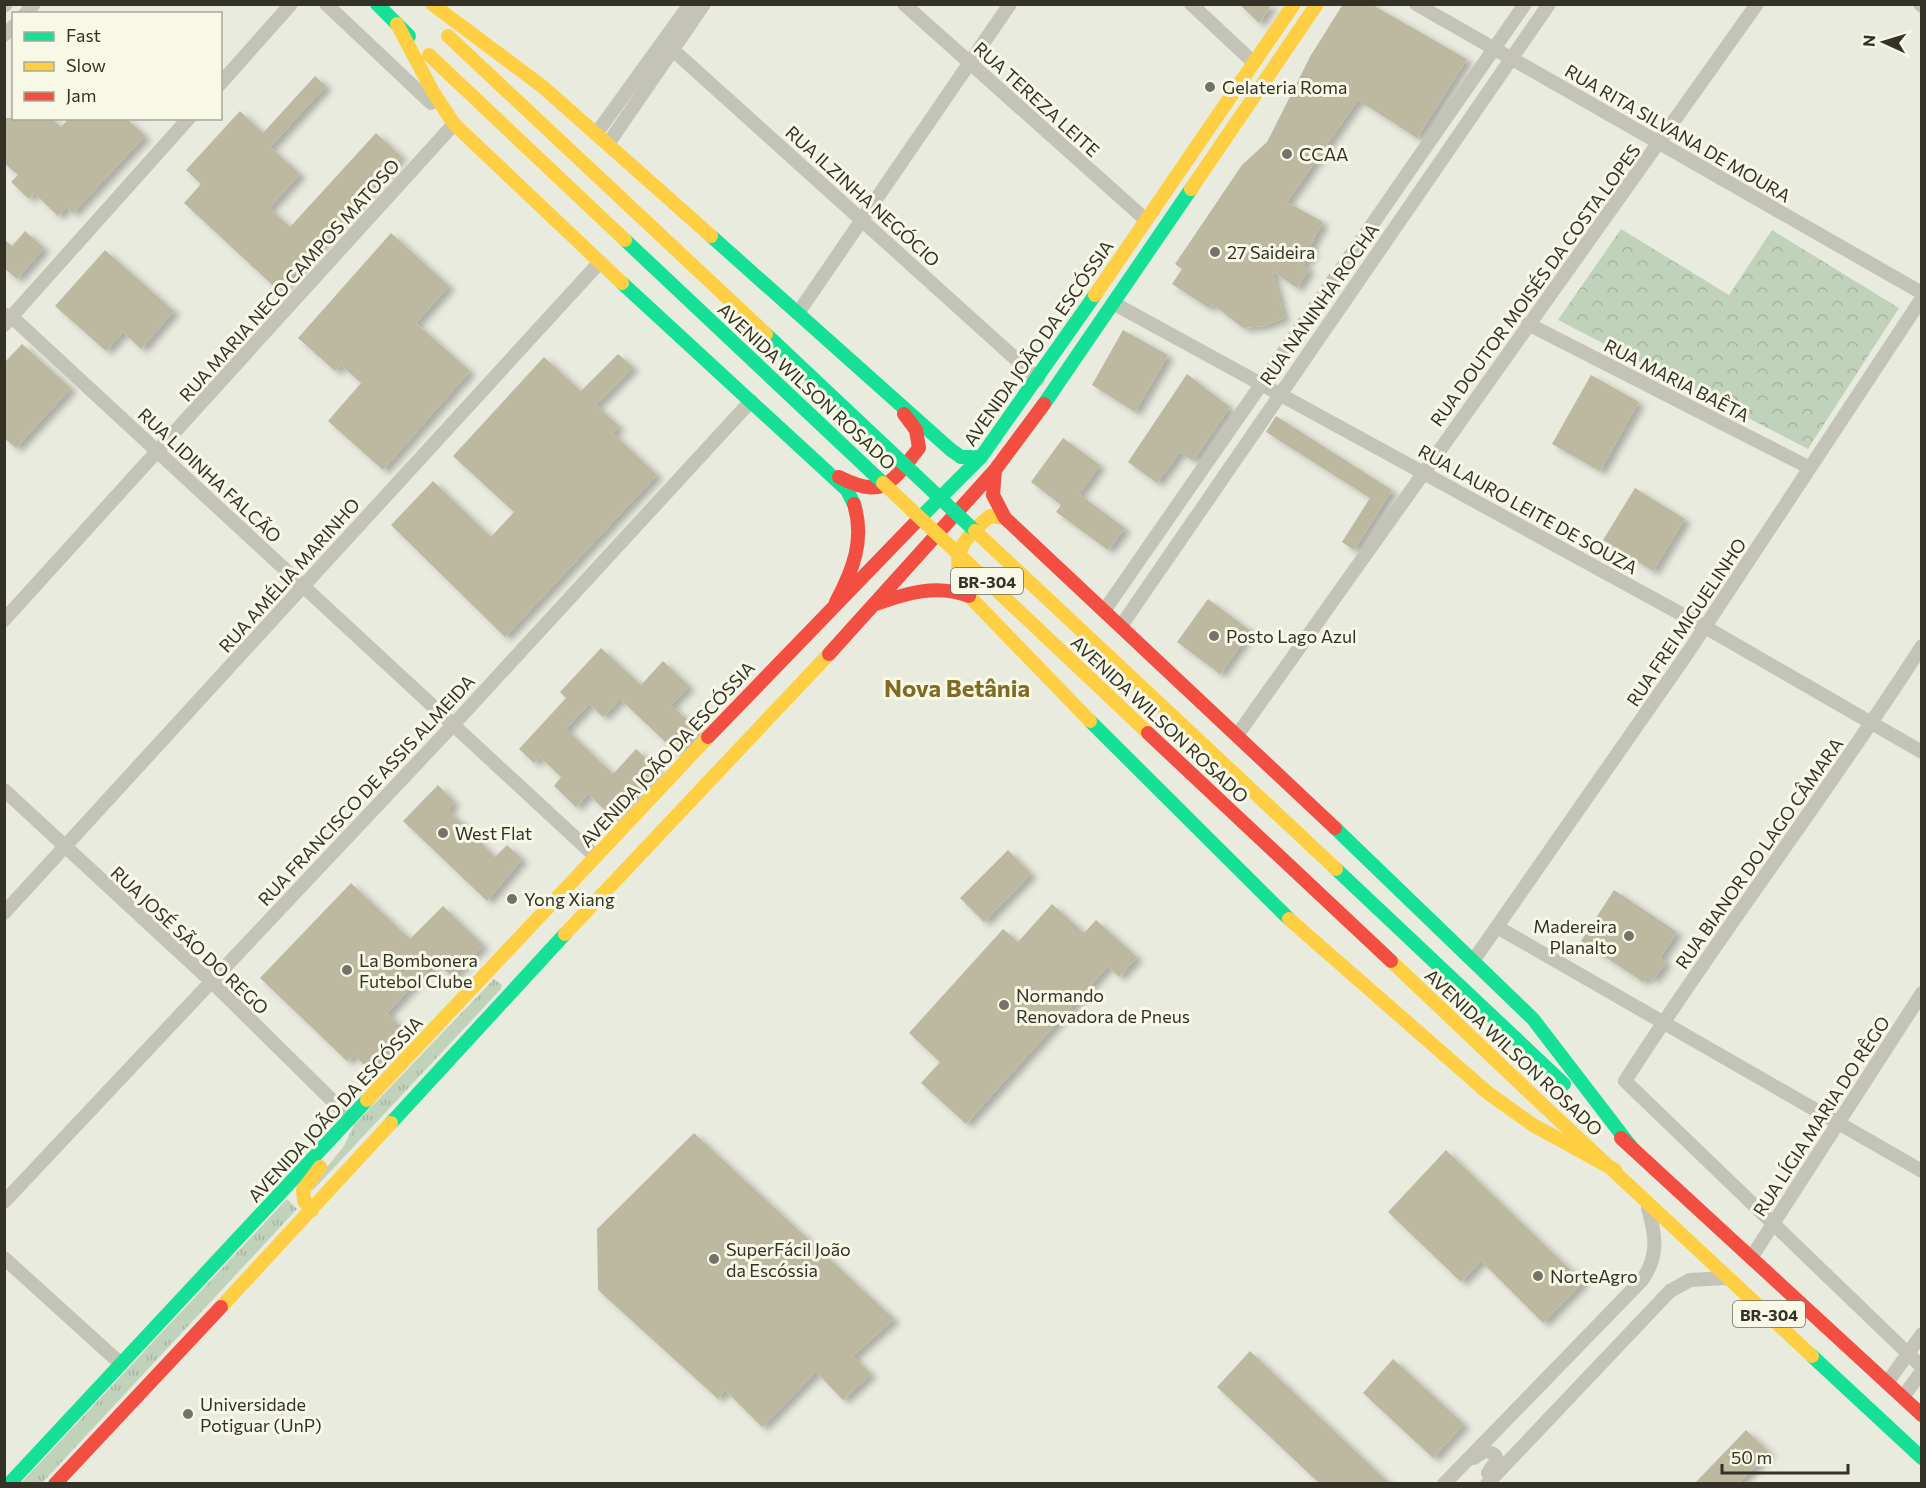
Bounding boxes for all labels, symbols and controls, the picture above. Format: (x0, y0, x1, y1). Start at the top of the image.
legend (12, 12, 222, 120)
north arrow (1854, 12, 1914, 72)
text: Fast (66, 24, 101, 46)
text: N (1859, 34, 1878, 48)
street label: RUA TEREZA LEITE (970, 37, 1104, 161)
text: Slow (66, 54, 106, 76)
street label: RUA RITA SILVANA DE MOURA (1561, 59, 1795, 207)
place label: Gelateria Roma (1222, 76, 1347, 98)
marker: Gelateria Roma (1203, 80, 1217, 94)
text: Jam (66, 84, 96, 106)
street label: RUA ILZINHA NEGÓCIO (781, 121, 945, 271)
street label: RUA DOUTOR MOISÉS DA COSTA LOPES (1425, 140, 1645, 430)
place label: CCAA (1299, 143, 1349, 165)
marker: CCAA (1280, 147, 1294, 161)
street label: RUA MARIA NECO CAMPOS MATOSO (174, 154, 404, 406)
street label: RUA NANINHA ROCHA (1255, 219, 1383, 389)
street label: AVENIDA JOÃO DA ESCÓSSIA (958, 236, 1118, 450)
place label: 27 Saideira (1227, 241, 1315, 263)
marker: 27 Saideira (1208, 245, 1222, 259)
street label: AVENIDA WILSON ROSADO (714, 298, 900, 474)
street label: RUA MARIA BAÊTA (1601, 334, 1753, 426)
street label: RUA LIDINHA FALCÃO (134, 403, 286, 547)
street label: RUA LAURO LEITE DE SOUZA (1414, 439, 1642, 579)
street label: RUA AMÉLIA MARINHO (214, 493, 364, 657)
street label: RUA FREI MIGUELINHO (1621, 534, 1751, 710)
road number: BR-304 (951, 568, 1023, 594)
place label: Posto Lago Azul (1226, 625, 1357, 647)
marker: Posto Lago Azul (1207, 629, 1221, 643)
street label: AVENIDA WILSON ROSADO (1067, 631, 1253, 807)
street label: AVENIDA JOÃO DA ESCÓSSIA (575, 656, 759, 852)
street label: RUA FRANCISCO DE ASSIS ALMEIDA (253, 670, 479, 910)
district label: Nova Betânia (884, 673, 1030, 702)
street label: RUA BIANOR DO LAGO CÂMARA (1671, 733, 1847, 973)
place label: West Flat (455, 822, 532, 844)
marker: West Flat (436, 826, 450, 840)
street label: RUA JOSÉ SÃO DO REGO (107, 861, 273, 1019)
place label: Yong Xiang (524, 888, 615, 910)
marker: Yong Xiang (505, 892, 519, 906)
place label: Madereira Planalto (1533, 915, 1617, 958)
marker: Madereira Planalto (1622, 929, 1636, 943)
place label: La Bombonera Futebol Clube (359, 949, 478, 992)
marker: La Bombonera Futebol Clube (340, 963, 354, 977)
street label: AVENIDA WILSON ROSADO (1421, 964, 1607, 1140)
place label: Normando Renovadora de Pneus (1016, 984, 1190, 1027)
marker: Normando Renovadora de Pneus (997, 998, 1011, 1012)
street label: AVENIDA JOÃO DA ESCÓSSIA (243, 1011, 427, 1207)
street label: RUA LÍGIA MARIA DO RÊGO (1748, 1012, 1894, 1220)
place label: SuperFácil João da Escóssia (726, 1238, 851, 1281)
marker: SuperFácil João da Escóssia (707, 1252, 721, 1266)
place label: NorteAgro (1550, 1265, 1638, 1287)
marker: NorteAgro (1531, 1269, 1545, 1283)
road number: BR-304 (1733, 1301, 1805, 1327)
place label: Universidade Potiguar (UnP) (200, 1393, 322, 1436)
marker: Universidade Potiguar (UnP) (181, 1407, 195, 1421)
scale bar (1722, 1437, 1848, 1475)
text: 50 m (1731, 1446, 1772, 1468)

